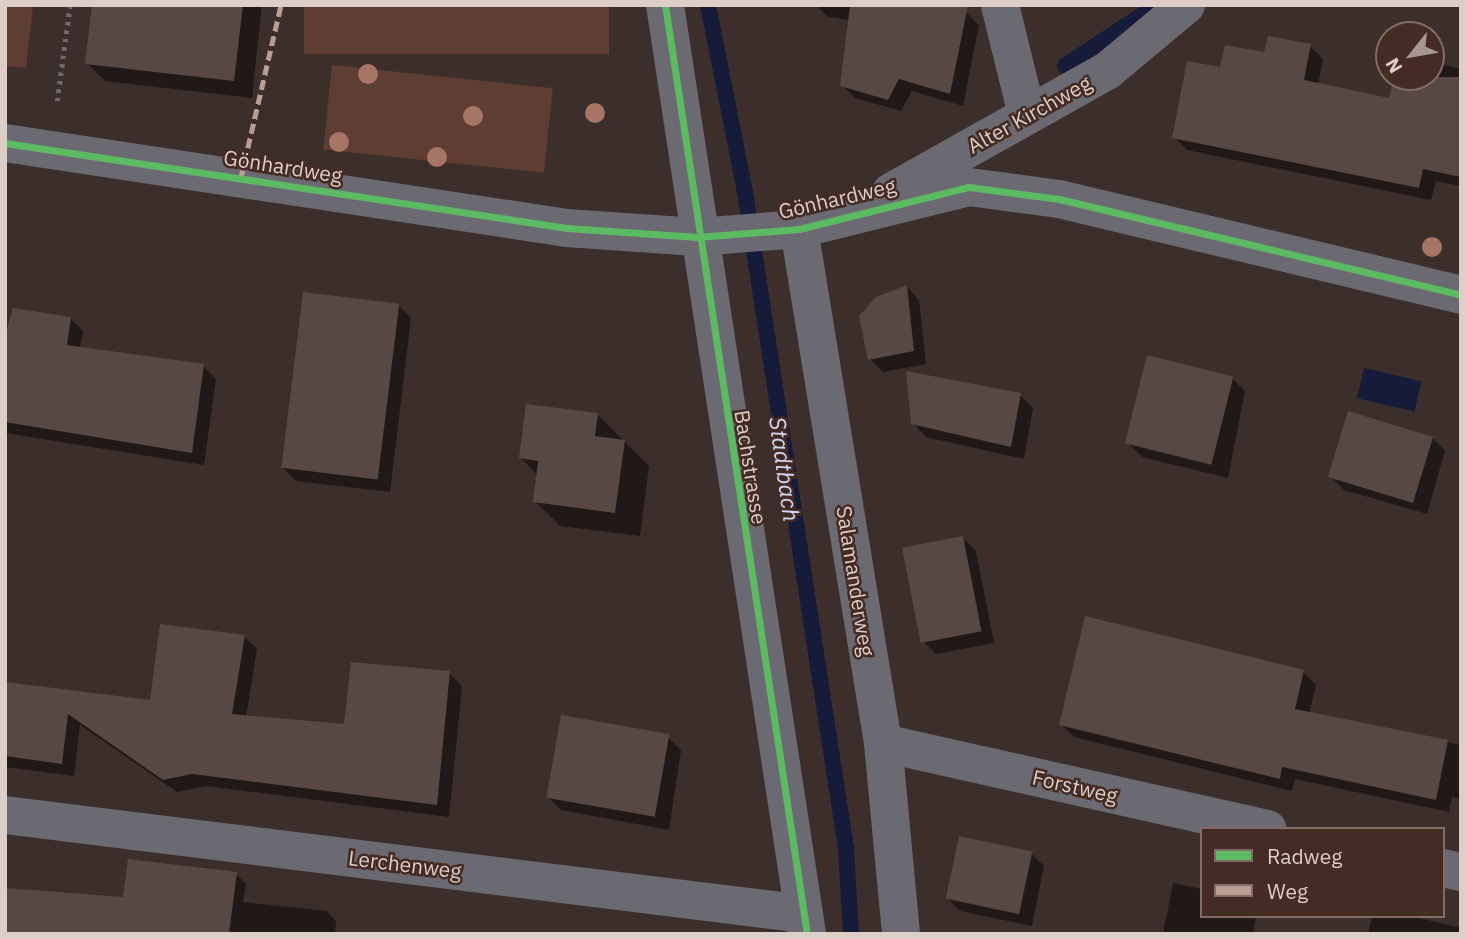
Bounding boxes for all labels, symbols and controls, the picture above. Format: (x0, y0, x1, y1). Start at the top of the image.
north arrow (1375, 21, 1445, 91)
text: N (1380, 54, 1408, 78)
street label: Alter Kirchweg (963, 70, 1095, 158)
street label: Gönhardweg (222, 144, 344, 188)
street label: Gönhardweg (776, 172, 898, 224)
street label: Bachstrasse (730, 408, 772, 526)
water label: Stadtbach (764, 415, 806, 523)
street label: Salamanderweg (832, 504, 880, 658)
street label: Forstweg (1030, 764, 1120, 808)
legend (1200, 827, 1445, 918)
text: Radweg (1267, 842, 1342, 870)
street label: Lerchenweg (347, 845, 463, 883)
text: Weg (1267, 877, 1308, 905)

